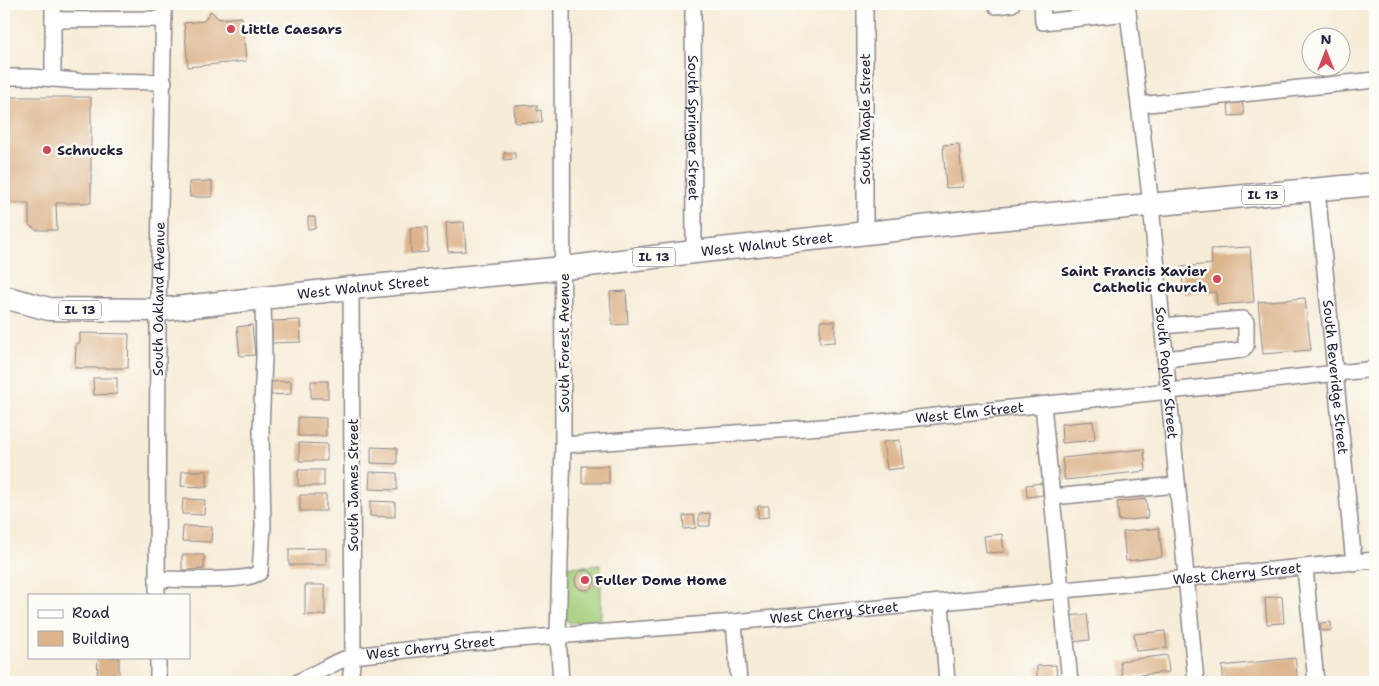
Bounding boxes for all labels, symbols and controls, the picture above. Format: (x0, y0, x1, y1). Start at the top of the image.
place label: Little Caesars (241, 20, 342, 38)
marker: Little Caesars (225, 23, 237, 35)
north arrow (1302, 28, 1352, 78)
text: N (1320, 30, 1332, 48)
street label: South Maple Street (856, 53, 874, 185)
street label: South Springer Street (684, 55, 703, 201)
place label: Schnucks (57, 141, 123, 159)
marker: Schnucks (41, 144, 53, 156)
road number: IL 13 (1242, 186, 1284, 204)
street label: South Oakland Avenue (149, 221, 169, 376)
street label: West Walnut Street (700, 228, 834, 260)
road number: IL 13 (633, 248, 675, 266)
place label: Saint Francis Xavier Catholic Church (1061, 262, 1207, 296)
street label: West Walnut Street (296, 272, 430, 303)
street label: South Forest Avenue (555, 273, 573, 413)
marker: Saint Francis Xavier Catholic Church (1211, 273, 1223, 285)
street label: South Beveridge Street (1319, 299, 1352, 455)
road number: IL 13 (59, 300, 101, 320)
street label: South Poplar Street (1152, 306, 1182, 440)
street label: West Elm Street (914, 398, 1025, 427)
street label: South James Street (344, 418, 362, 552)
street label: West Cherry Street (1172, 558, 1302, 589)
place label: Fuller Dome Home (595, 571, 727, 589)
marker: Fuller Dome Home (579, 574, 591, 586)
legend (28, 594, 190, 658)
street label: West Cherry Street (769, 597, 899, 628)
text: Road (72, 603, 110, 623)
text: Building (72, 629, 129, 649)
street label: West Cherry Street (365, 632, 496, 663)

